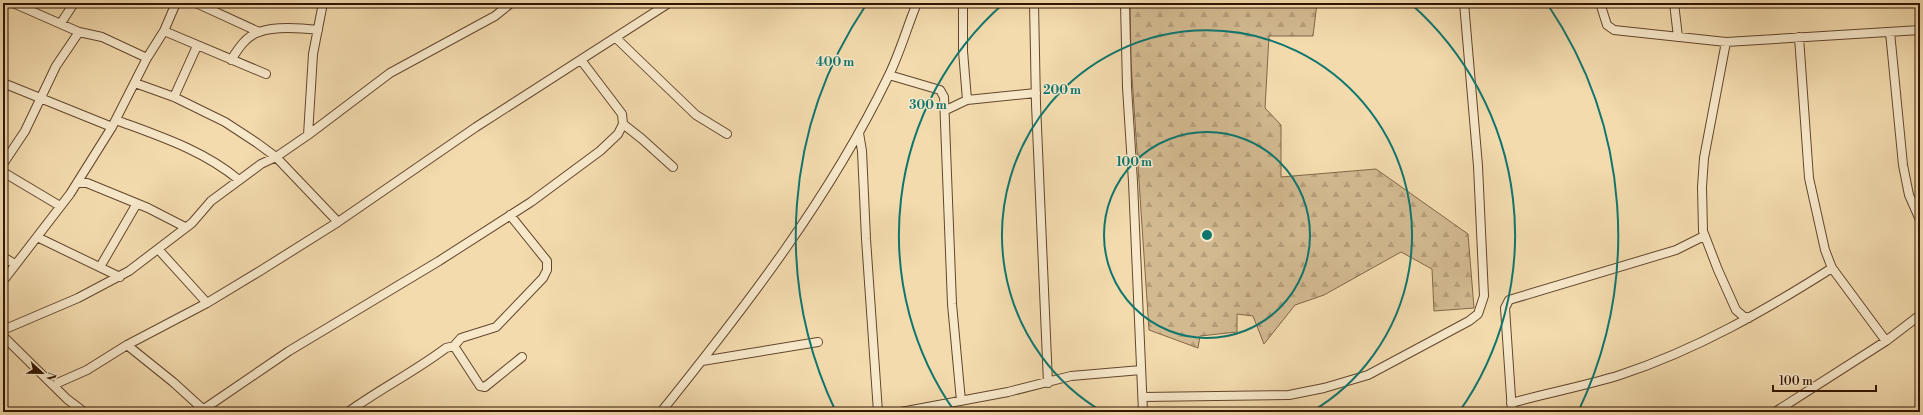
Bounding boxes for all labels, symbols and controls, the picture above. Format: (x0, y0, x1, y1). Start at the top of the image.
text: 400 m (816, 55, 854, 70)
text: 200 m (1043, 83, 1081, 98)
text: 300 m (909, 98, 947, 113)
text: 100 m (1116, 155, 1152, 170)
centre of rings (1200, 228, 1214, 242)
north arrow (22, 353, 62, 393)
scale bar (1773, 367, 1876, 393)
text: N (42, 370, 58, 383)
text: 100 m (1779, 374, 1813, 389)

